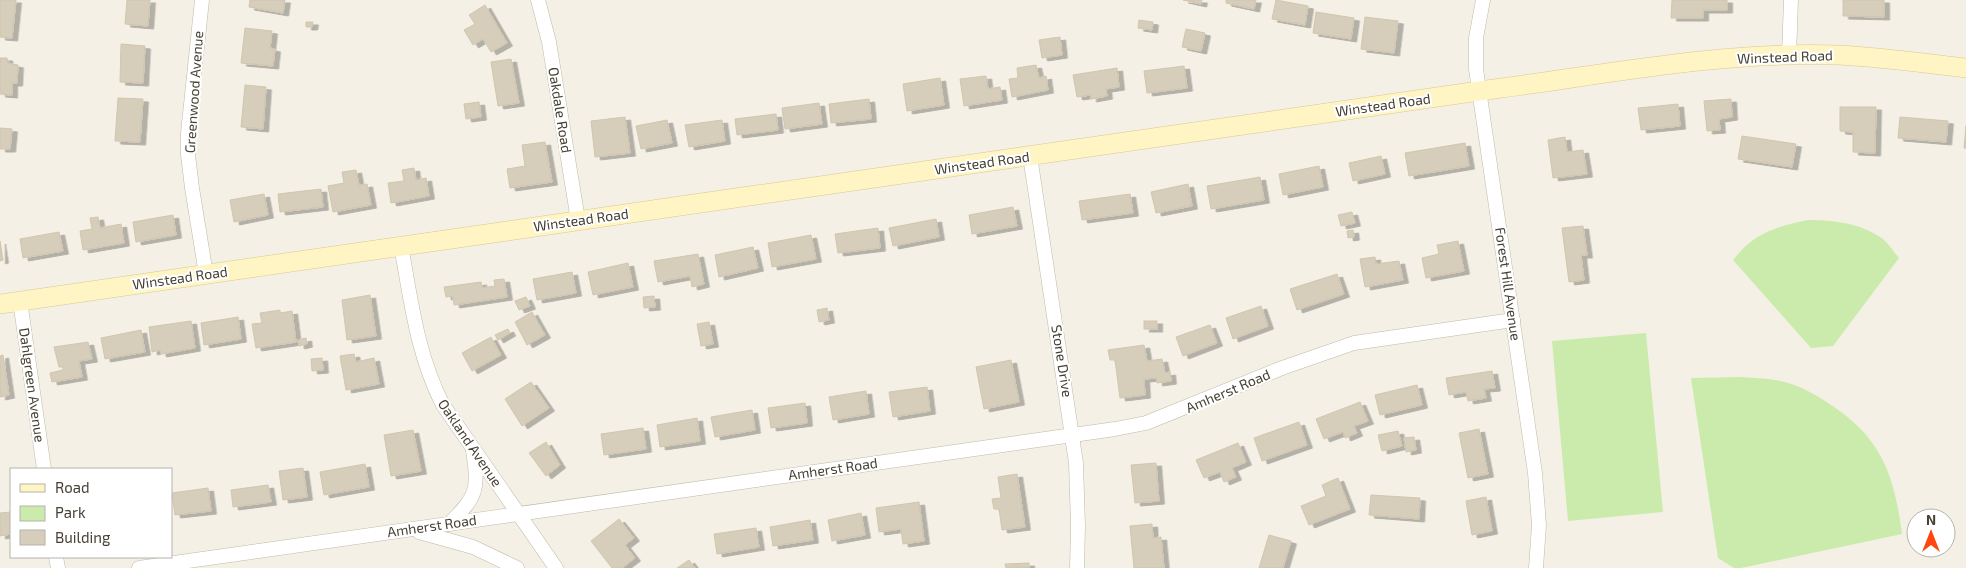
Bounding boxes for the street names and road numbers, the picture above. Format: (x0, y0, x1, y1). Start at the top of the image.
street label: Greenwood Avenue (181, 30, 206, 154)
street label: Winstead Road (1737, 46, 1833, 67)
street label: Oakdale Road (545, 66, 576, 154)
street label: Winstead Road (1334, 89, 1432, 120)
street label: Winstead Road (933, 147, 1031, 178)
street label: Winstead Road (532, 204, 630, 235)
street label: Forest Hill Avenue (1492, 226, 1525, 342)
street label: Winstead Road (131, 262, 229, 293)
street label: Stone Drive (1048, 324, 1077, 398)
street label: Dahlgreen Avenue (16, 327, 49, 443)
street label: Amherst Road (1183, 365, 1273, 416)
street label: Oakland Avenue (435, 396, 506, 490)
street label: Amherst Road (787, 454, 879, 483)
street label: Amherst Road (386, 511, 478, 540)

